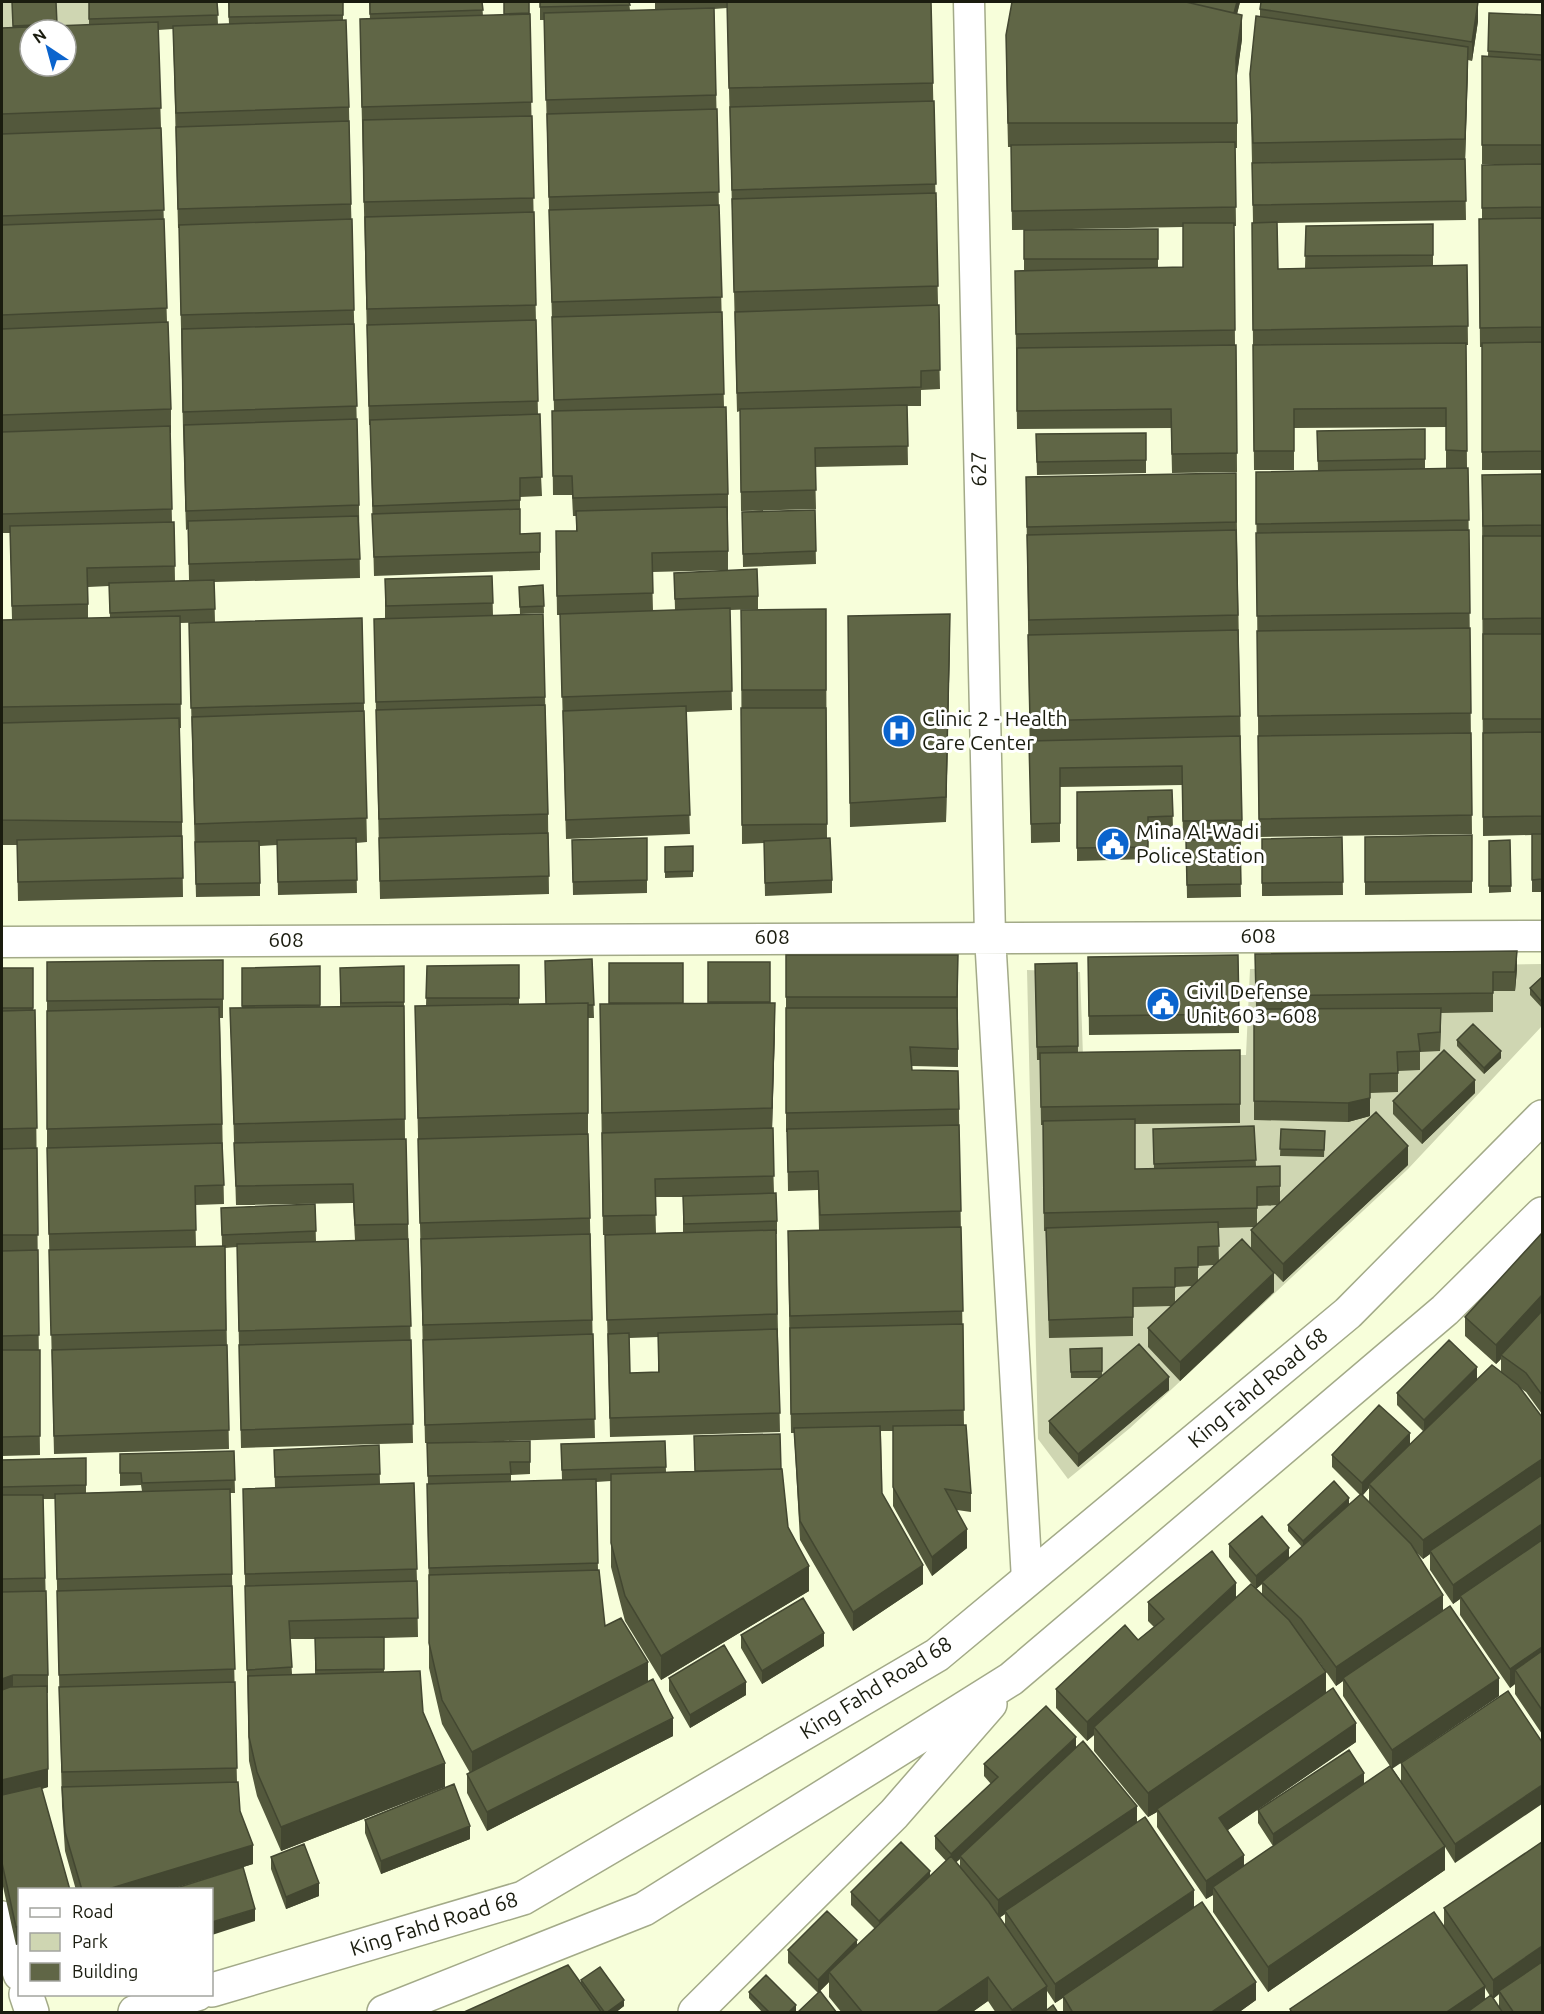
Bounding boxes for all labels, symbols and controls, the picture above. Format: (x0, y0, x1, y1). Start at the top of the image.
north arrow (18, 18, 78, 78)
text: N (29, 25, 49, 47)
street label: 627 (966, 451, 990, 487)
place label: Clinic 2 - Health Care Center (922, 706, 1067, 754)
hospital icon: Clinic 2 - Health Care Center (881, 713, 917, 749)
place label: Mina Al-Wadi Police Station (1136, 819, 1265, 867)
public building icon: Mina Al-Wadi Police Station (1095, 826, 1131, 862)
street label: 608 (1240, 923, 1276, 947)
street label: 608 (754, 924, 790, 948)
street label: 608 (268, 927, 304, 951)
place label: Civil Defense Unit 603 - 608 (1186, 979, 1317, 1027)
public building icon: Civil Defense Unit 603 - 608 (1145, 986, 1181, 1022)
street label: King Fahd Road 68 (1183, 1322, 1332, 1452)
street label: King Fahd Road 68 (795, 1631, 956, 1743)
street label: King Fahd Road 68 (347, 1886, 521, 1960)
legend (18, 1888, 213, 1996)
text: Road (72, 1901, 114, 1921)
text: Park (72, 1931, 108, 1951)
text: Building (72, 1961, 138, 1981)

